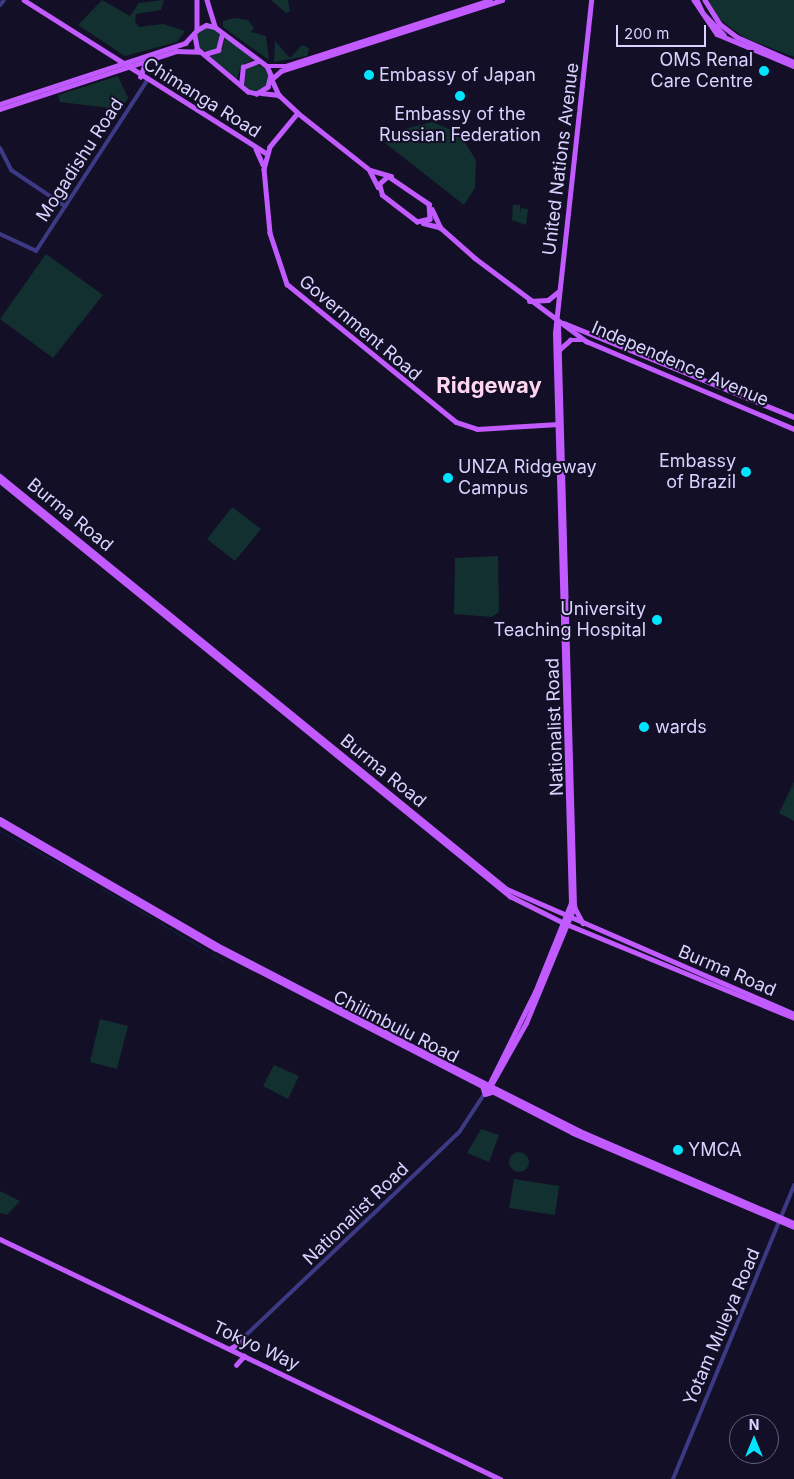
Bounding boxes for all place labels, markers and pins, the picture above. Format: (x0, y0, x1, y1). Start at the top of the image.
place label: OMS Renal Care Centre (651, 50, 753, 92)
place label: Embassy of Japan (379, 64, 536, 86)
marker: OMS Renal Care Centre (757, 64, 771, 78)
marker: Embassy of Japan (363, 69, 375, 81)
marker: Embassy of the Russian Federation (454, 90, 466, 102)
place label: Embassy of the Russian Federation (379, 104, 541, 146)
place label: Embassy of Brazil (659, 451, 736, 494)
place label: UNZA Ridgeway Campus (458, 457, 597, 499)
marker: Embassy of Brazil (740, 466, 752, 478)
marker: UNZA Ridgeway Campus (442, 472, 454, 484)
place label: University Teaching Hospital (493, 599, 646, 642)
marker: University Teaching Hospital (650, 613, 664, 627)
place label: wards (655, 716, 707, 738)
marker: wards (637, 720, 651, 734)
place label: YMCA (688, 1139, 742, 1161)
marker: YMCA (672, 1144, 684, 1156)

